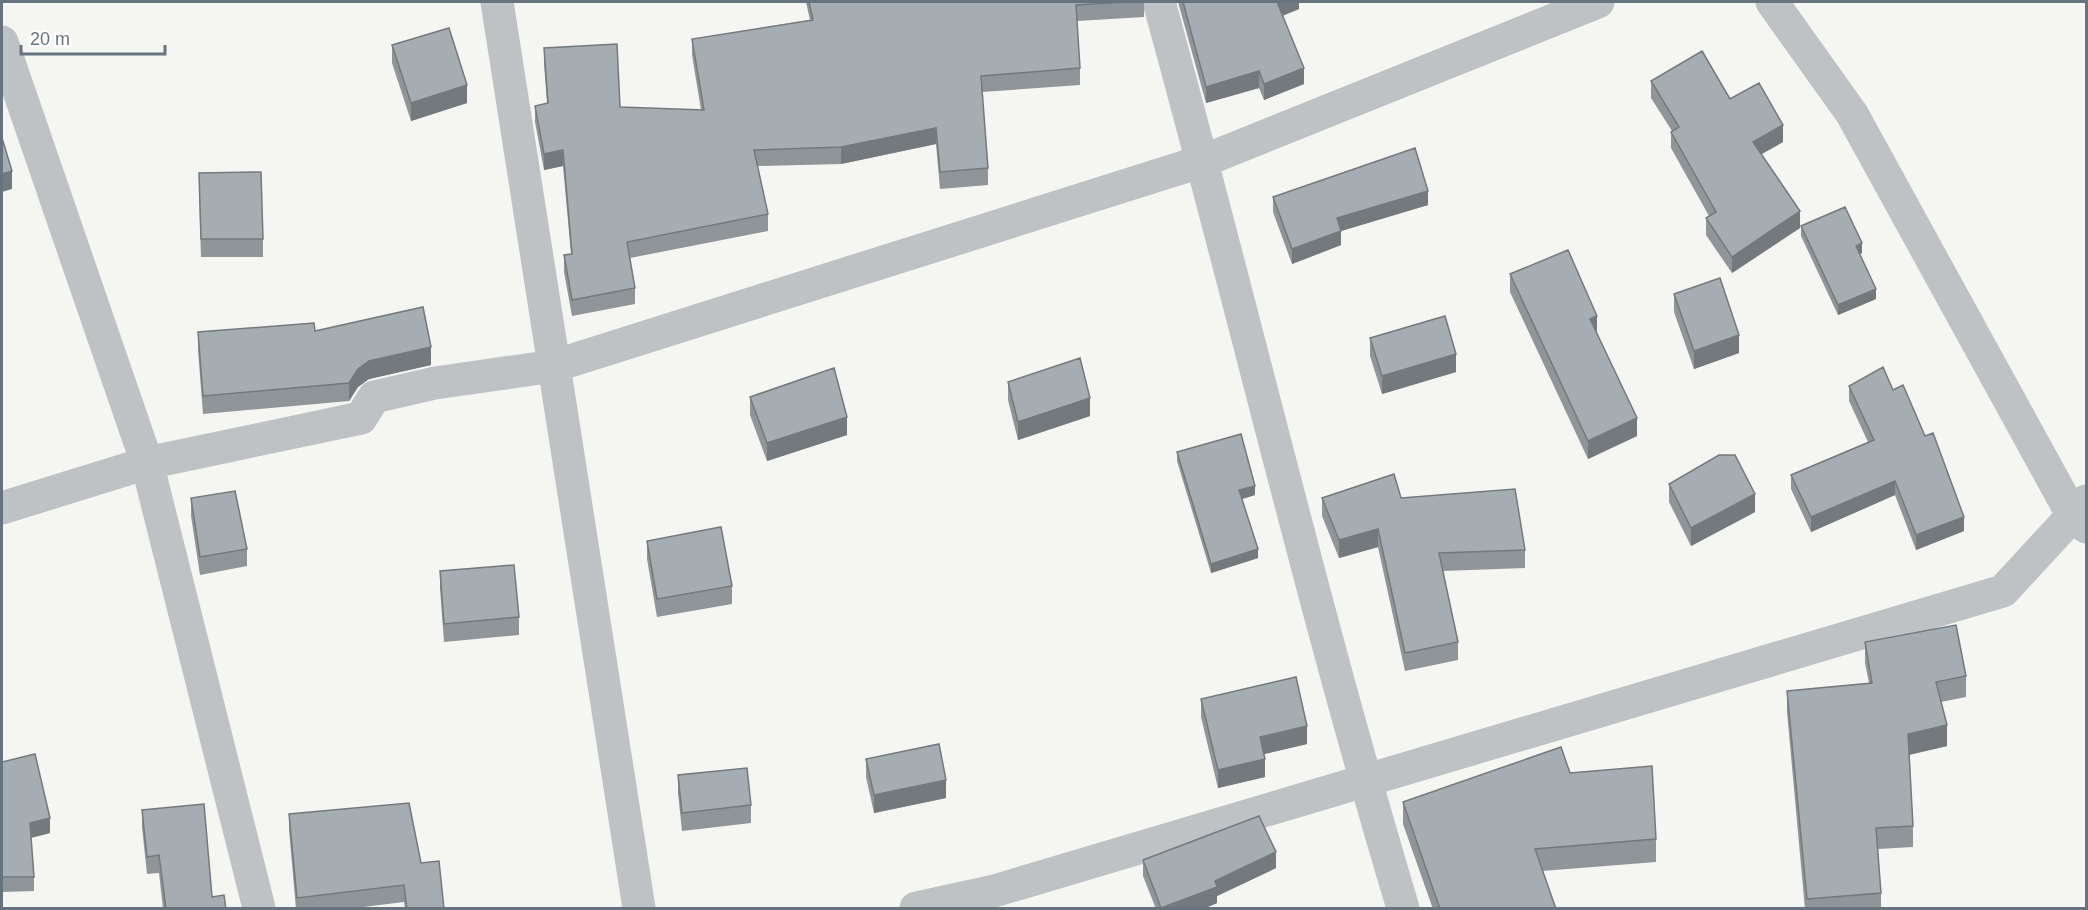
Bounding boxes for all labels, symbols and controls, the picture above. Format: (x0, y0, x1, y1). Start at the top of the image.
scale bar (21, 18, 165, 56)
text: 20 m (30, 29, 70, 49)

